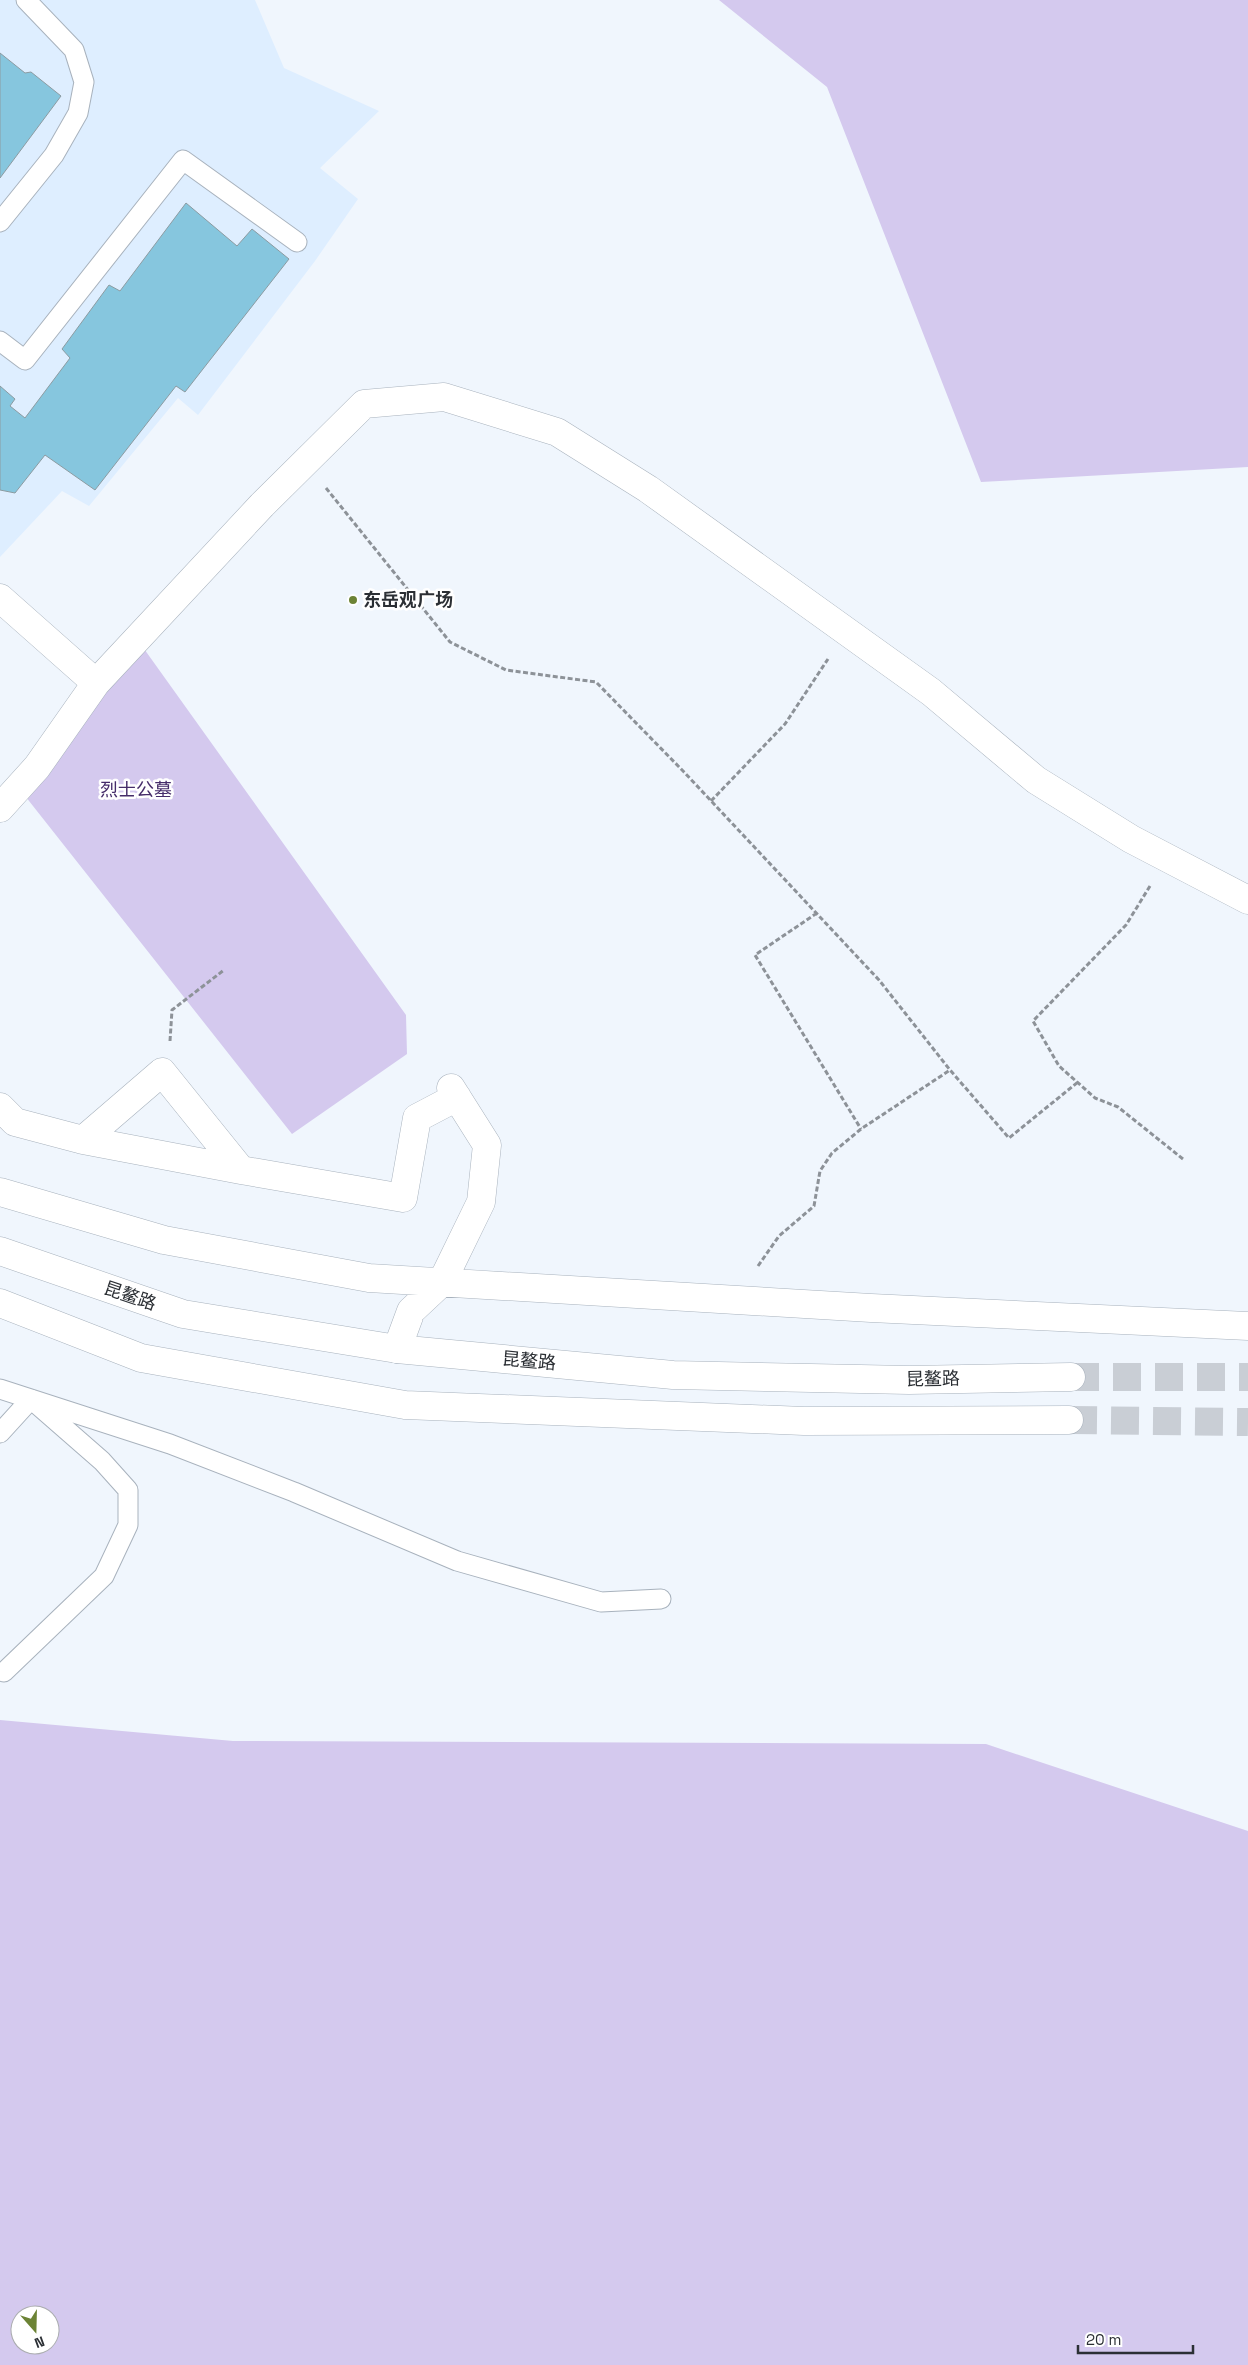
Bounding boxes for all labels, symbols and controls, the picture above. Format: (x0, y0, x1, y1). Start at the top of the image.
place label: 东岳观广场 (363, 588, 453, 611)
marker: 东岳观广场 (347, 594, 359, 606)
park label: 烈士公墓 (100, 778, 172, 801)
street label: 昆鳌路 (101, 1276, 159, 1315)
street label: 昆鳌路 (501, 1347, 557, 1374)
street label: 昆鳌路 (906, 1367, 960, 1390)
north arrow (10, 2305, 60, 2355)
scale bar (1078, 2322, 1193, 2354)
text: 20 m (1086, 2330, 1121, 2349)
text: N (32, 2332, 47, 2352)

